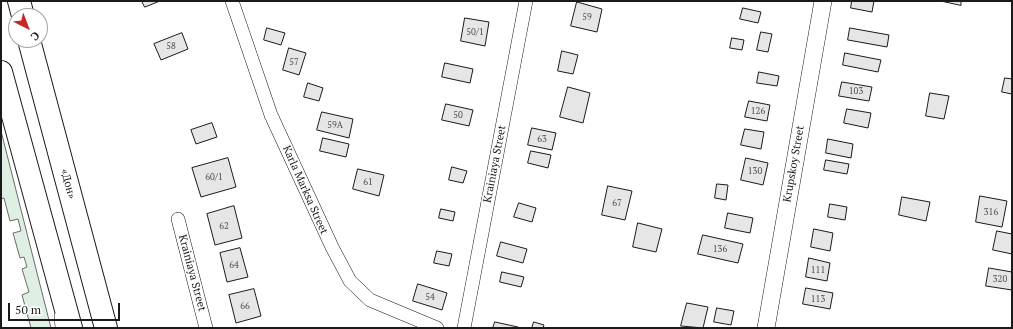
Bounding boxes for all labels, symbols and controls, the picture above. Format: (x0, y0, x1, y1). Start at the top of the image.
north arrow (8, 8, 48, 48)
house number: 59 (582, 12, 592, 22)
house number: 50/1 (466, 27, 484, 37)
text: С (28, 29, 43, 44)
house number: 58 (166, 41, 176, 51)
house number: 57 (289, 57, 299, 67)
house number: 103 (849, 86, 863, 96)
house number: 126 (751, 106, 765, 116)
house number: 50 (453, 110, 463, 120)
house number: 59А (327, 120, 343, 130)
street label: Krainiaya Street (481, 124, 509, 204)
street label: Krupskoy Street (781, 125, 807, 203)
house number: 63 (537, 134, 547, 144)
street label: Karla Marksa Street (279, 144, 331, 236)
house number: 130 (748, 166, 762, 176)
street label: «Дон» (58, 168, 78, 200)
house number: 60/1 (205, 172, 223, 182)
house number: 61 (363, 177, 373, 187)
house number: 67 (612, 198, 622, 208)
house number: 316 (984, 207, 998, 217)
house number: 62 (219, 221, 229, 231)
street label: Krainiaya Street (175, 233, 209, 313)
house number: 136 (713, 244, 727, 254)
house number: 64 (229, 260, 239, 270)
house number: 111 (811, 265, 825, 275)
house number: 320 (993, 274, 1007, 284)
house number: 54 (425, 292, 435, 302)
house number: 113 (811, 294, 825, 304)
scale bar (10, 295, 122, 321)
house number: 66 (240, 301, 250, 311)
text: 50 m (15, 302, 41, 317)

